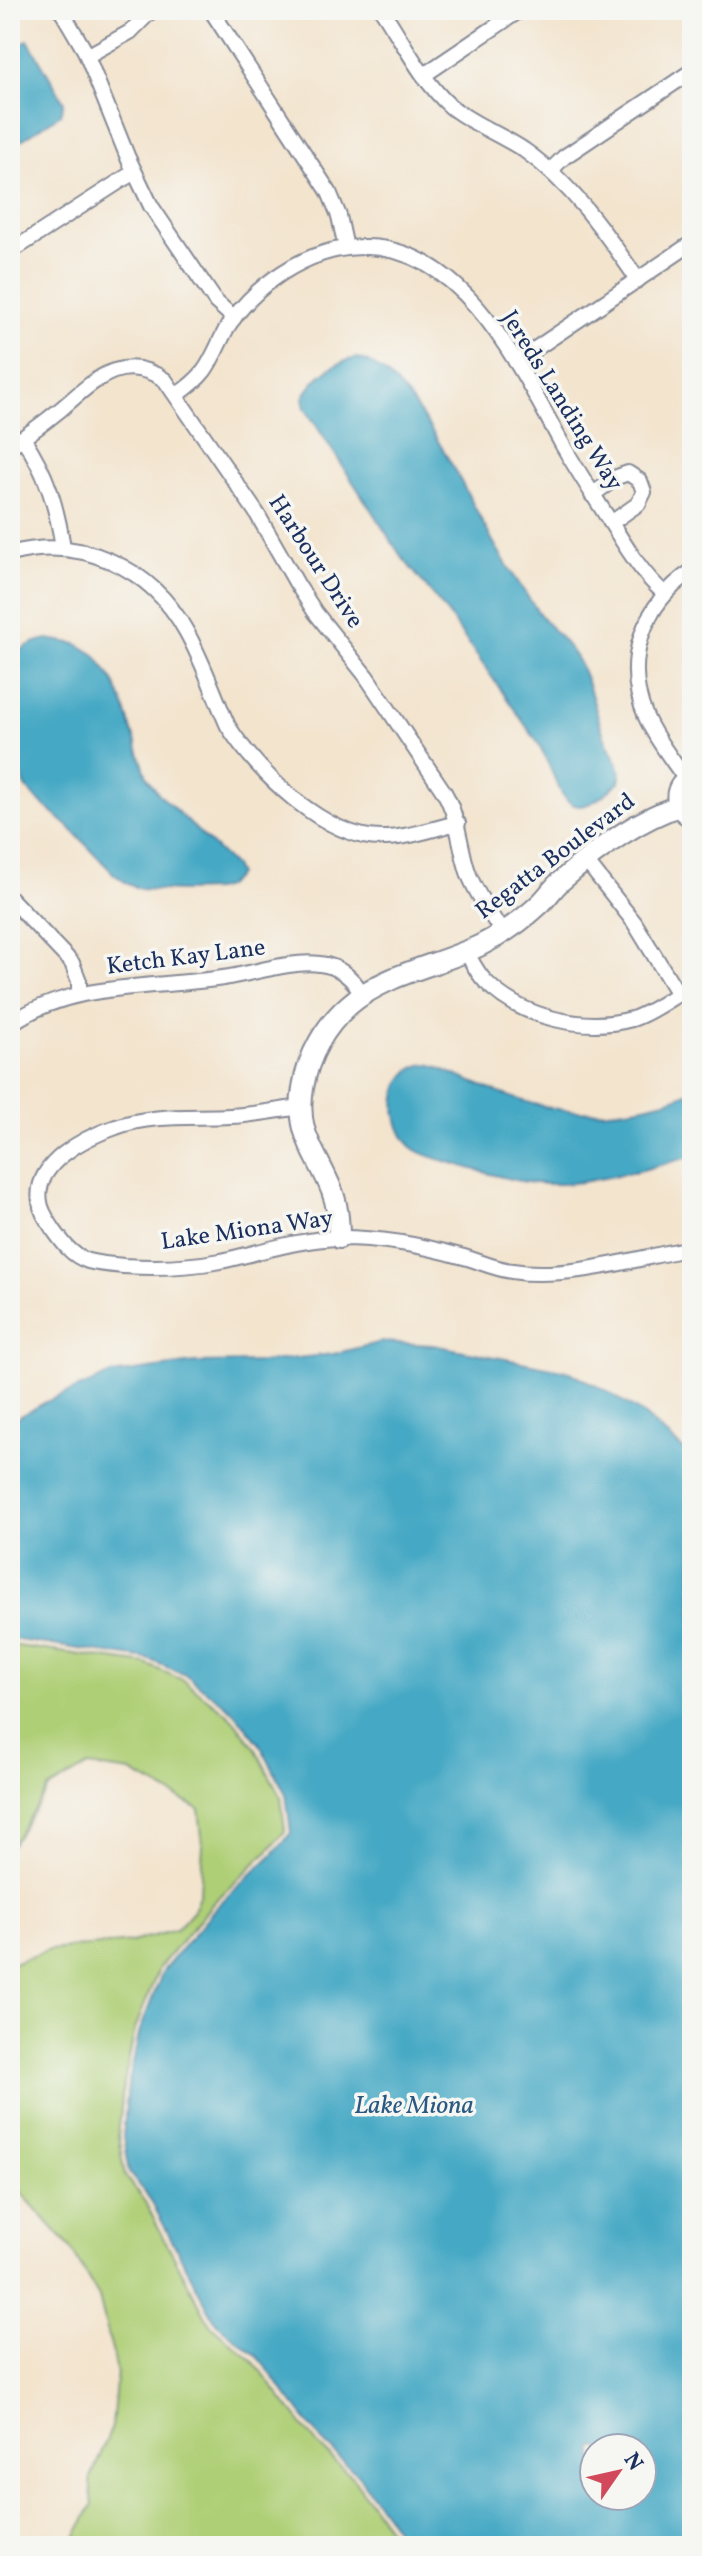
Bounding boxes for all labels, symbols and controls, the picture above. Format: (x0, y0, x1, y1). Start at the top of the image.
street label: Jereds Landing Way (492, 304, 630, 498)
street label: Harbour Drive (259, 489, 371, 635)
street label: Regatta Boulevard (469, 786, 643, 928)
street label: Ketch Kay Lane (105, 931, 267, 985)
street label: Lake Miona Way (159, 1202, 335, 1260)
water label: Lake Miona (354, 2088, 474, 2124)
north arrow (578, 2432, 658, 2512)
text: N (615, 2447, 650, 2478)

